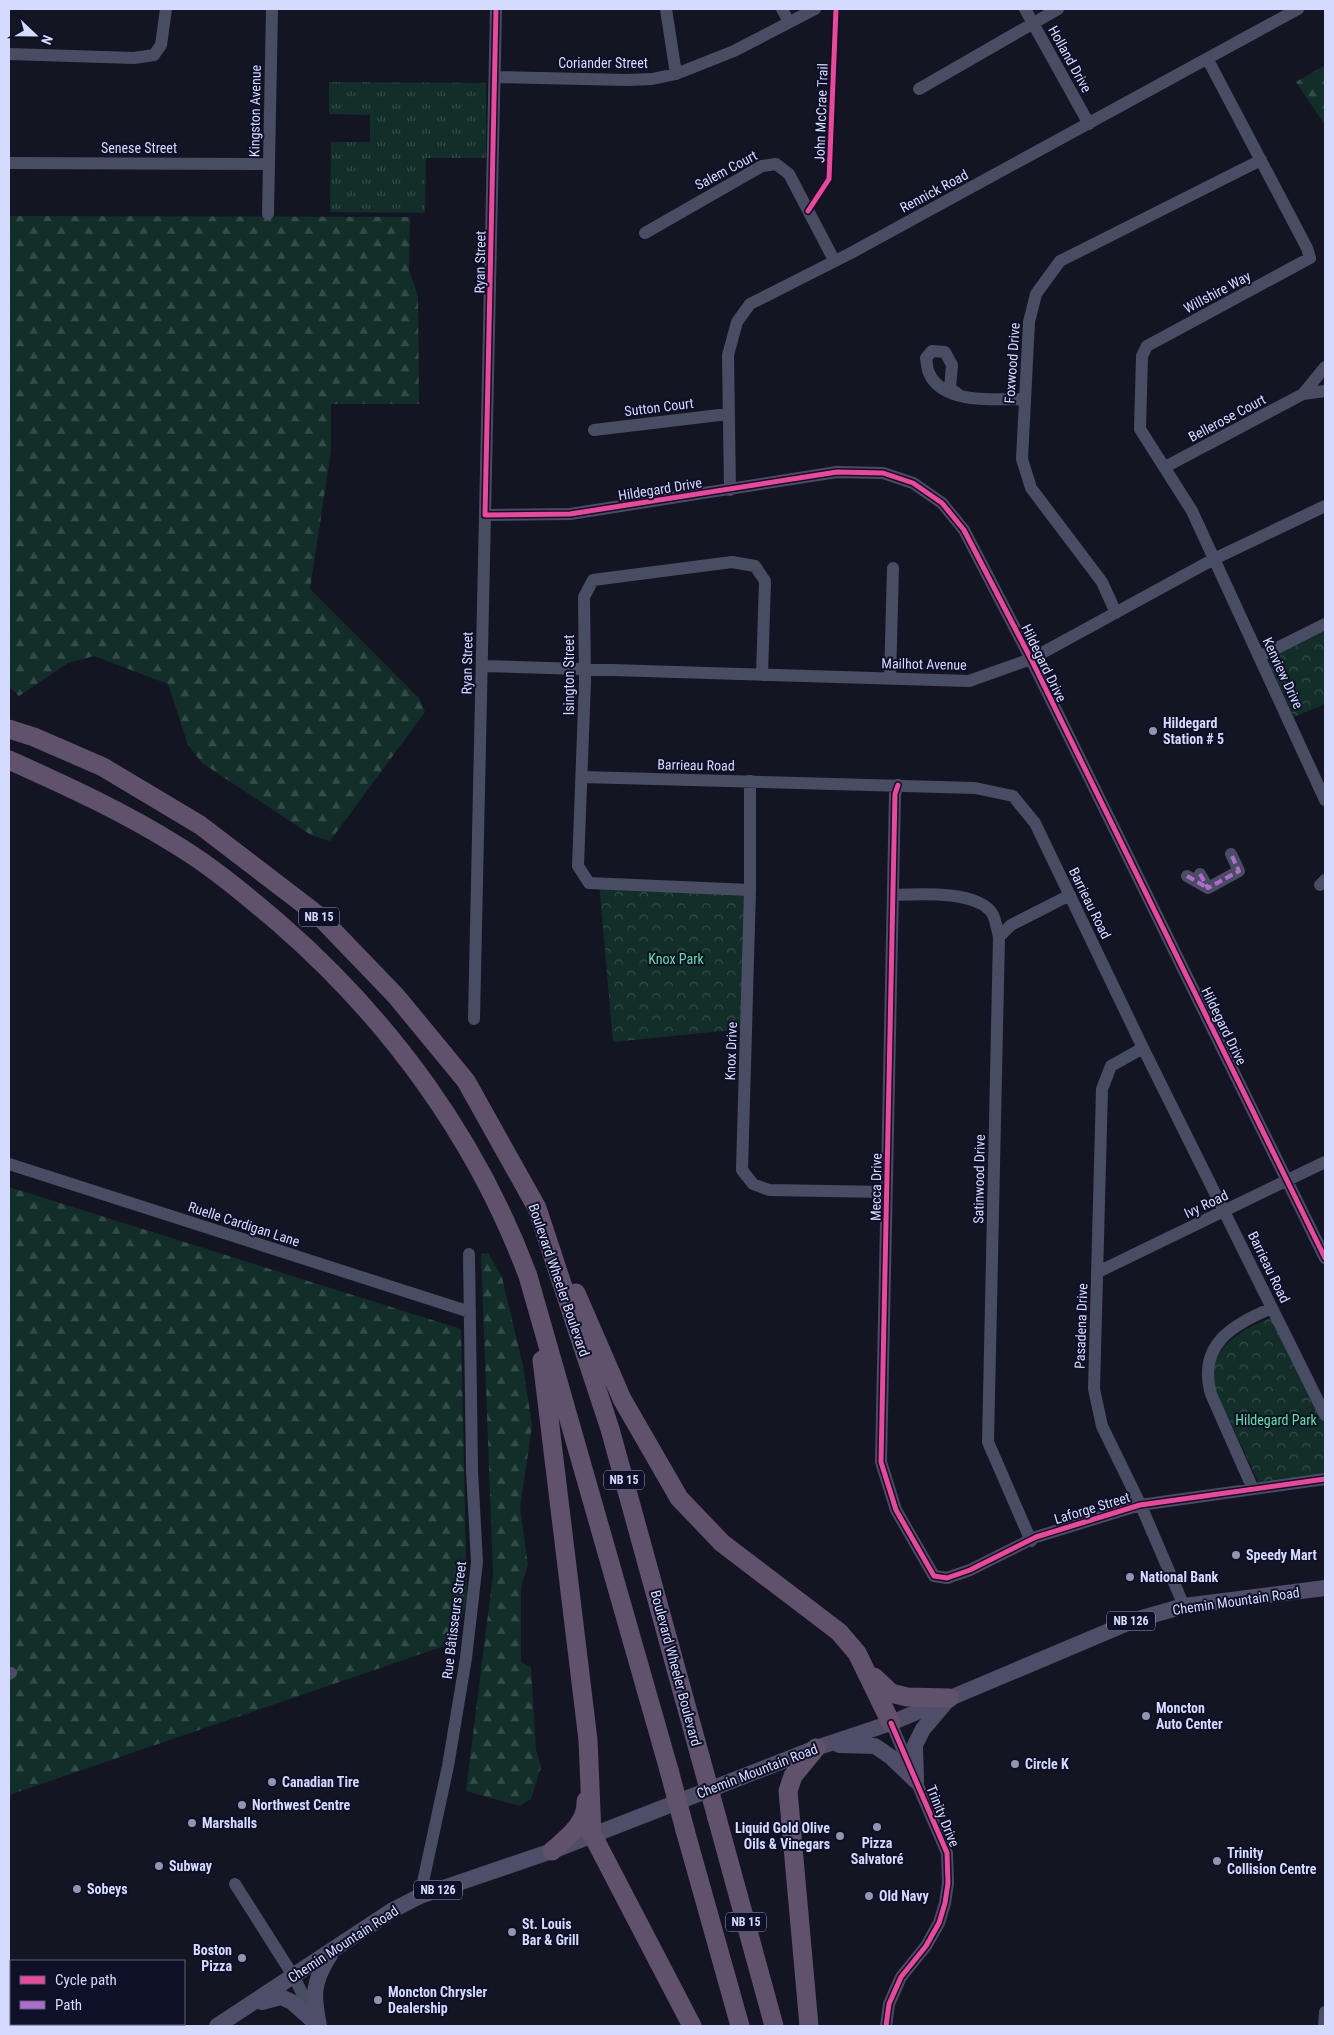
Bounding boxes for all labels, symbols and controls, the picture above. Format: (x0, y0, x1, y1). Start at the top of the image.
north arrow (10, 10, 60, 60)
street label: Holland Drive (1045, 23, 1095, 95)
text: N (38, 33, 56, 47)
street label: Coriander Street (558, 55, 648, 71)
street label: John McCrae Trail (811, 63, 831, 163)
street label: Kingston Avenue (246, 64, 264, 157)
street label: Senese Street (101, 140, 177, 156)
street label: Salem Court (692, 147, 760, 193)
street label: Rennick Road (897, 166, 971, 216)
street label: Ryan Street (471, 231, 489, 293)
street label: Willshire Way (1181, 268, 1253, 316)
street label: Foxwood Drive (1001, 322, 1023, 404)
street label: Bellerose Court (1186, 391, 1268, 445)
street label: Sutton Court (623, 395, 695, 419)
street label: Hildegard Drive (617, 474, 703, 504)
street label: Hildegard Drive (1018, 622, 1070, 705)
street label: Ryan Street (458, 632, 476, 694)
street label: Isington Street (561, 635, 577, 715)
street label: Kenview Drive (1260, 635, 1307, 712)
street label: Mailhot Avenue (881, 655, 967, 673)
place label: Hildegard Station # 5 (1163, 715, 1224, 747)
marker: Hildegard Station # 5 (1147, 725, 1159, 737)
street label: Barrieau Road (657, 756, 735, 774)
street label: Barrieau Road (1066, 865, 1114, 941)
road number: NB 15 (299, 908, 339, 926)
park label: Knox Park (648, 951, 704, 967)
street label: Hildegard Drive (1198, 985, 1250, 1068)
street label: Knox Drive (722, 1021, 740, 1080)
street label: Satinwood Drive (970, 1134, 988, 1224)
street label: Mecca Drive (867, 1152, 885, 1221)
street label: Ivy Road (1181, 1187, 1231, 1221)
street label: Ruelle Cardigan Lane (186, 1198, 302, 1250)
street label: Boulevard Wheeler Boulevard (525, 1201, 593, 1359)
street label: Barrieau Road (1245, 1229, 1293, 1305)
street label: Pasadena Drive (1072, 1283, 1091, 1369)
park label: Hildegard Park (1235, 1412, 1317, 1428)
road number: NB 15 (604, 1470, 644, 1490)
street label: Laforge Street (1052, 1489, 1132, 1527)
place label: Speedy Mart (1246, 1547, 1317, 1563)
marker: Speedy Mart (1230, 1549, 1242, 1561)
street label: Rue Bâtisseurs Street (439, 1560, 469, 1680)
place label: National Bank (1140, 1569, 1219, 1585)
marker: National Bank (1124, 1571, 1136, 1583)
street label: Chemin Mountain Road (1171, 1584, 1301, 1618)
street label: Boulevard Wheeler Boulevard (647, 1588, 705, 1748)
road number: NB 126 (1107, 1612, 1155, 1630)
place label: Moncton Auto Center (1156, 1700, 1223, 1732)
marker: Moncton Auto Center (1140, 1710, 1152, 1722)
street label: Chemin Mountain Road (694, 1741, 820, 1801)
place label: Circle K (1025, 1756, 1069, 1772)
marker: Circle K (1009, 1758, 1021, 1770)
place label: Canadian Tire (282, 1774, 359, 1790)
marker: Canadian Tire (266, 1776, 278, 1788)
street label: Trinity Drive (923, 1783, 963, 1850)
place label: Northwest Centre (252, 1797, 351, 1813)
marker: Northwest Centre (236, 1799, 248, 1811)
place label: Marshalls (202, 1815, 257, 1831)
marker: Marshalls (186, 1817, 198, 1829)
place label: Liquid Gold Olive Oils & Vinegars (735, 1820, 830, 1852)
marker: Pizza Salvatoré (871, 1821, 883, 1833)
marker: Liquid Gold Olive Oils & Vinegars (834, 1830, 846, 1842)
place label: Pizza Salvatoré (851, 1835, 904, 1867)
place label: Trinity Collision Centre (1227, 1845, 1317, 1877)
marker: Trinity Collision Centre (1211, 1855, 1223, 1867)
place label: Subway (169, 1858, 213, 1874)
marker: Subway (153, 1860, 165, 1872)
road number: NB 126 (414, 1880, 462, 1900)
place label: Sobeys (87, 1881, 128, 1897)
marker: Sobeys (71, 1883, 83, 1895)
place label: Old Navy (879, 1888, 929, 1904)
marker: Old Navy (863, 1890, 875, 1902)
street label: Chemin Mountain Road (285, 1902, 401, 1986)
road number: NB 15 (726, 1912, 766, 1931)
place label: St. Louis Bar & Grill (522, 1916, 579, 1948)
marker: St. Louis Bar & Grill (506, 1926, 518, 1938)
place label: Boston Pizza (193, 1942, 232, 1974)
marker: Boston Pizza (236, 1952, 248, 1964)
legend (10, 1960, 185, 2025)
text: Cycle path (55, 1971, 117, 1989)
place label: Moncton Chrysler Dealership (388, 1984, 488, 2016)
marker: Moncton Chrysler Dealership (372, 1994, 384, 2006)
text: Path (55, 1996, 82, 2014)

